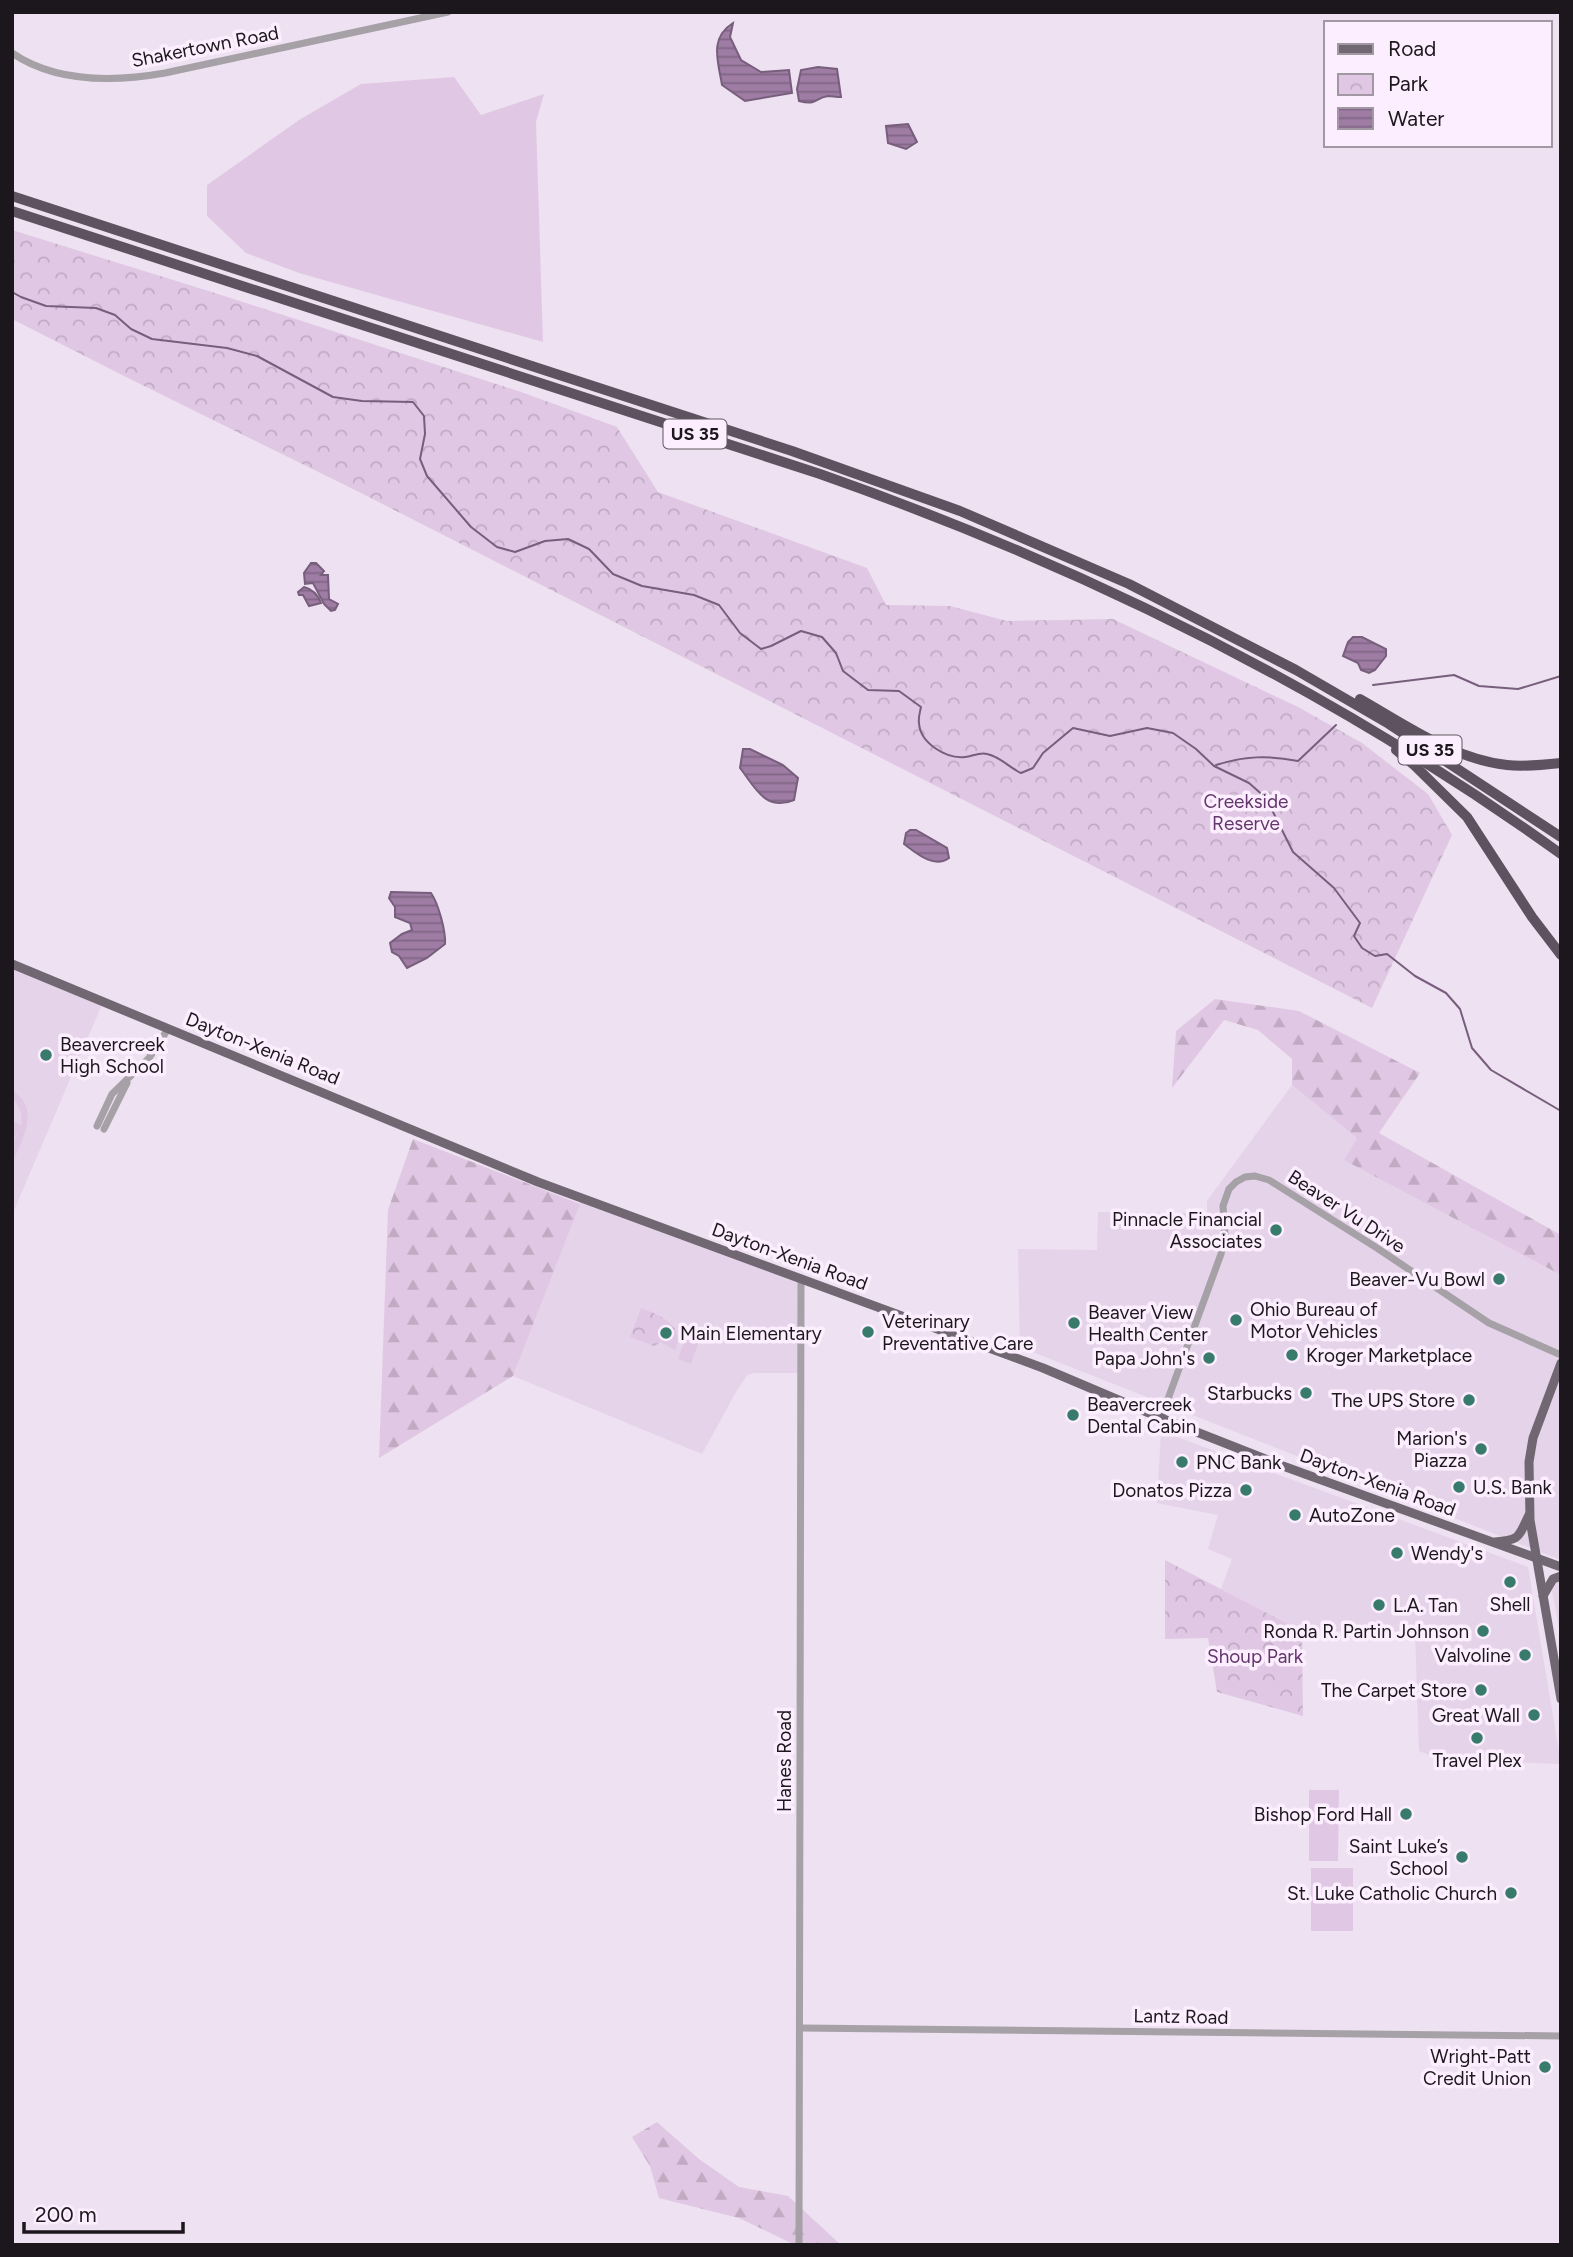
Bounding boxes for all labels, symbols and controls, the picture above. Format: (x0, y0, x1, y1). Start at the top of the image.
street label: Shakertown Road (129, 21, 281, 72)
legend (1324, 21, 1552, 147)
text: Road (1388, 36, 1436, 61)
text: Park (1388, 71, 1429, 96)
text: Water (1388, 106, 1444, 131)
road number: US 35 (664, 420, 726, 448)
road number: US 35 (1398, 736, 1462, 764)
park label: Creekside Reserve (1204, 790, 1288, 835)
street label: Dayton-Xenia Road (182, 1007, 343, 1090)
place label: Beavercreek High School (60, 1033, 165, 1078)
marker: Beavercreek High School (38, 1047, 54, 1063)
street label: Beaver Vu Drive (1284, 1165, 1410, 1258)
place label: Pinnacle Financial Associates (1112, 1208, 1262, 1253)
street label: Dayton-Xenia Road (709, 1218, 871, 1295)
marker: Pinnacle Financial Associates (1268, 1222, 1284, 1238)
place label: Beaver-Vu Bowl (1349, 1268, 1485, 1291)
marker: Beaver-Vu Bowl (1491, 1271, 1507, 1287)
place label: Ohio Bureau of Motor Vehicles (1250, 1298, 1378, 1343)
place label: Beaver View Health Center (1088, 1301, 1208, 1346)
place label: Veterinary Preventative Care (882, 1310, 1033, 1355)
marker: Ohio Bureau of Motor Vehicles (1228, 1312, 1244, 1328)
marker: Beaver View Health Center (1066, 1315, 1082, 1331)
place label: Main Elementary (680, 1322, 822, 1345)
marker: Veterinary Preventative Care (860, 1324, 876, 1340)
marker: Main Elementary (658, 1325, 674, 1341)
place label: Kroger Marketplace (1306, 1344, 1472, 1367)
place label: Papa John's (1094, 1347, 1195, 1370)
marker: Kroger Marketplace (1284, 1347, 1300, 1363)
marker: Papa John's (1201, 1350, 1217, 1366)
place label: Starbucks (1207, 1382, 1292, 1405)
marker: Starbucks (1298, 1385, 1314, 1401)
place label: The UPS Store (1331, 1389, 1455, 1412)
marker: The UPS Store (1461, 1392, 1477, 1408)
place label: Beavercreek Dental Cabin (1087, 1393, 1196, 1438)
marker: Beavercreek Dental Cabin (1065, 1407, 1081, 1423)
place label: Marion's Piazza (1396, 1427, 1467, 1472)
marker: Marion's Piazza (1473, 1441, 1489, 1457)
street label: Dayton-Xenia Road (1297, 1444, 1459, 1521)
place label: PNC Bank (1196, 1451, 1282, 1474)
marker: PNC Bank (1174, 1454, 1190, 1470)
place label: U.S. Bank (1473, 1476, 1553, 1499)
place label: Donatos Pizza (1112, 1479, 1232, 1502)
marker: U.S. Bank (1451, 1479, 1467, 1495)
marker: Donatos Pizza (1238, 1482, 1254, 1498)
place label: AutoZone (1309, 1504, 1395, 1527)
marker: AutoZone (1287, 1507, 1303, 1523)
place label: Wendy's (1411, 1542, 1483, 1565)
marker: Wendy's (1389, 1545, 1405, 1561)
marker: Shell (1502, 1574, 1518, 1590)
place label: Shell (1489, 1593, 1531, 1616)
place label: L.A. Tan (1393, 1594, 1458, 1617)
marker: L.A. Tan (1371, 1597, 1387, 1613)
place label: Ronda R. Partin Johnson (1263, 1620, 1469, 1643)
marker: Ronda R. Partin Johnson (1475, 1623, 1491, 1639)
place label: Valvoline (1434, 1644, 1511, 1667)
park label: Shoup Park (1207, 1645, 1304, 1668)
marker: Valvoline (1517, 1647, 1533, 1663)
place label: The Carpet Store (1321, 1679, 1467, 1702)
marker: The Carpet Store (1473, 1682, 1489, 1698)
place label: Great Wall (1432, 1704, 1520, 1727)
marker: Great Wall (1526, 1707, 1542, 1723)
street label: Hanes Road (773, 1710, 796, 1812)
marker: Travel Plex (1469, 1730, 1485, 1746)
place label: Travel Plex (1433, 1749, 1521, 1772)
place label: Bishop Ford Hall (1254, 1803, 1392, 1826)
marker: Bishop Ford Hall (1398, 1806, 1414, 1822)
place label: Saint Luke’s School (1349, 1835, 1448, 1880)
marker: Saint Luke’s School (1454, 1849, 1470, 1865)
place label: St. Luke Catholic Church (1287, 1882, 1497, 1905)
marker: St. Luke Catholic Church (1503, 1885, 1519, 1901)
street label: Lantz Road (1133, 2004, 1229, 2029)
place label: Wright-Patt Credit Union (1423, 2045, 1531, 2090)
marker: Wright-Patt Credit Union (1537, 2059, 1553, 2075)
scale bar (24, 2190, 184, 2234)
text: 200 m (35, 2202, 97, 2227)

